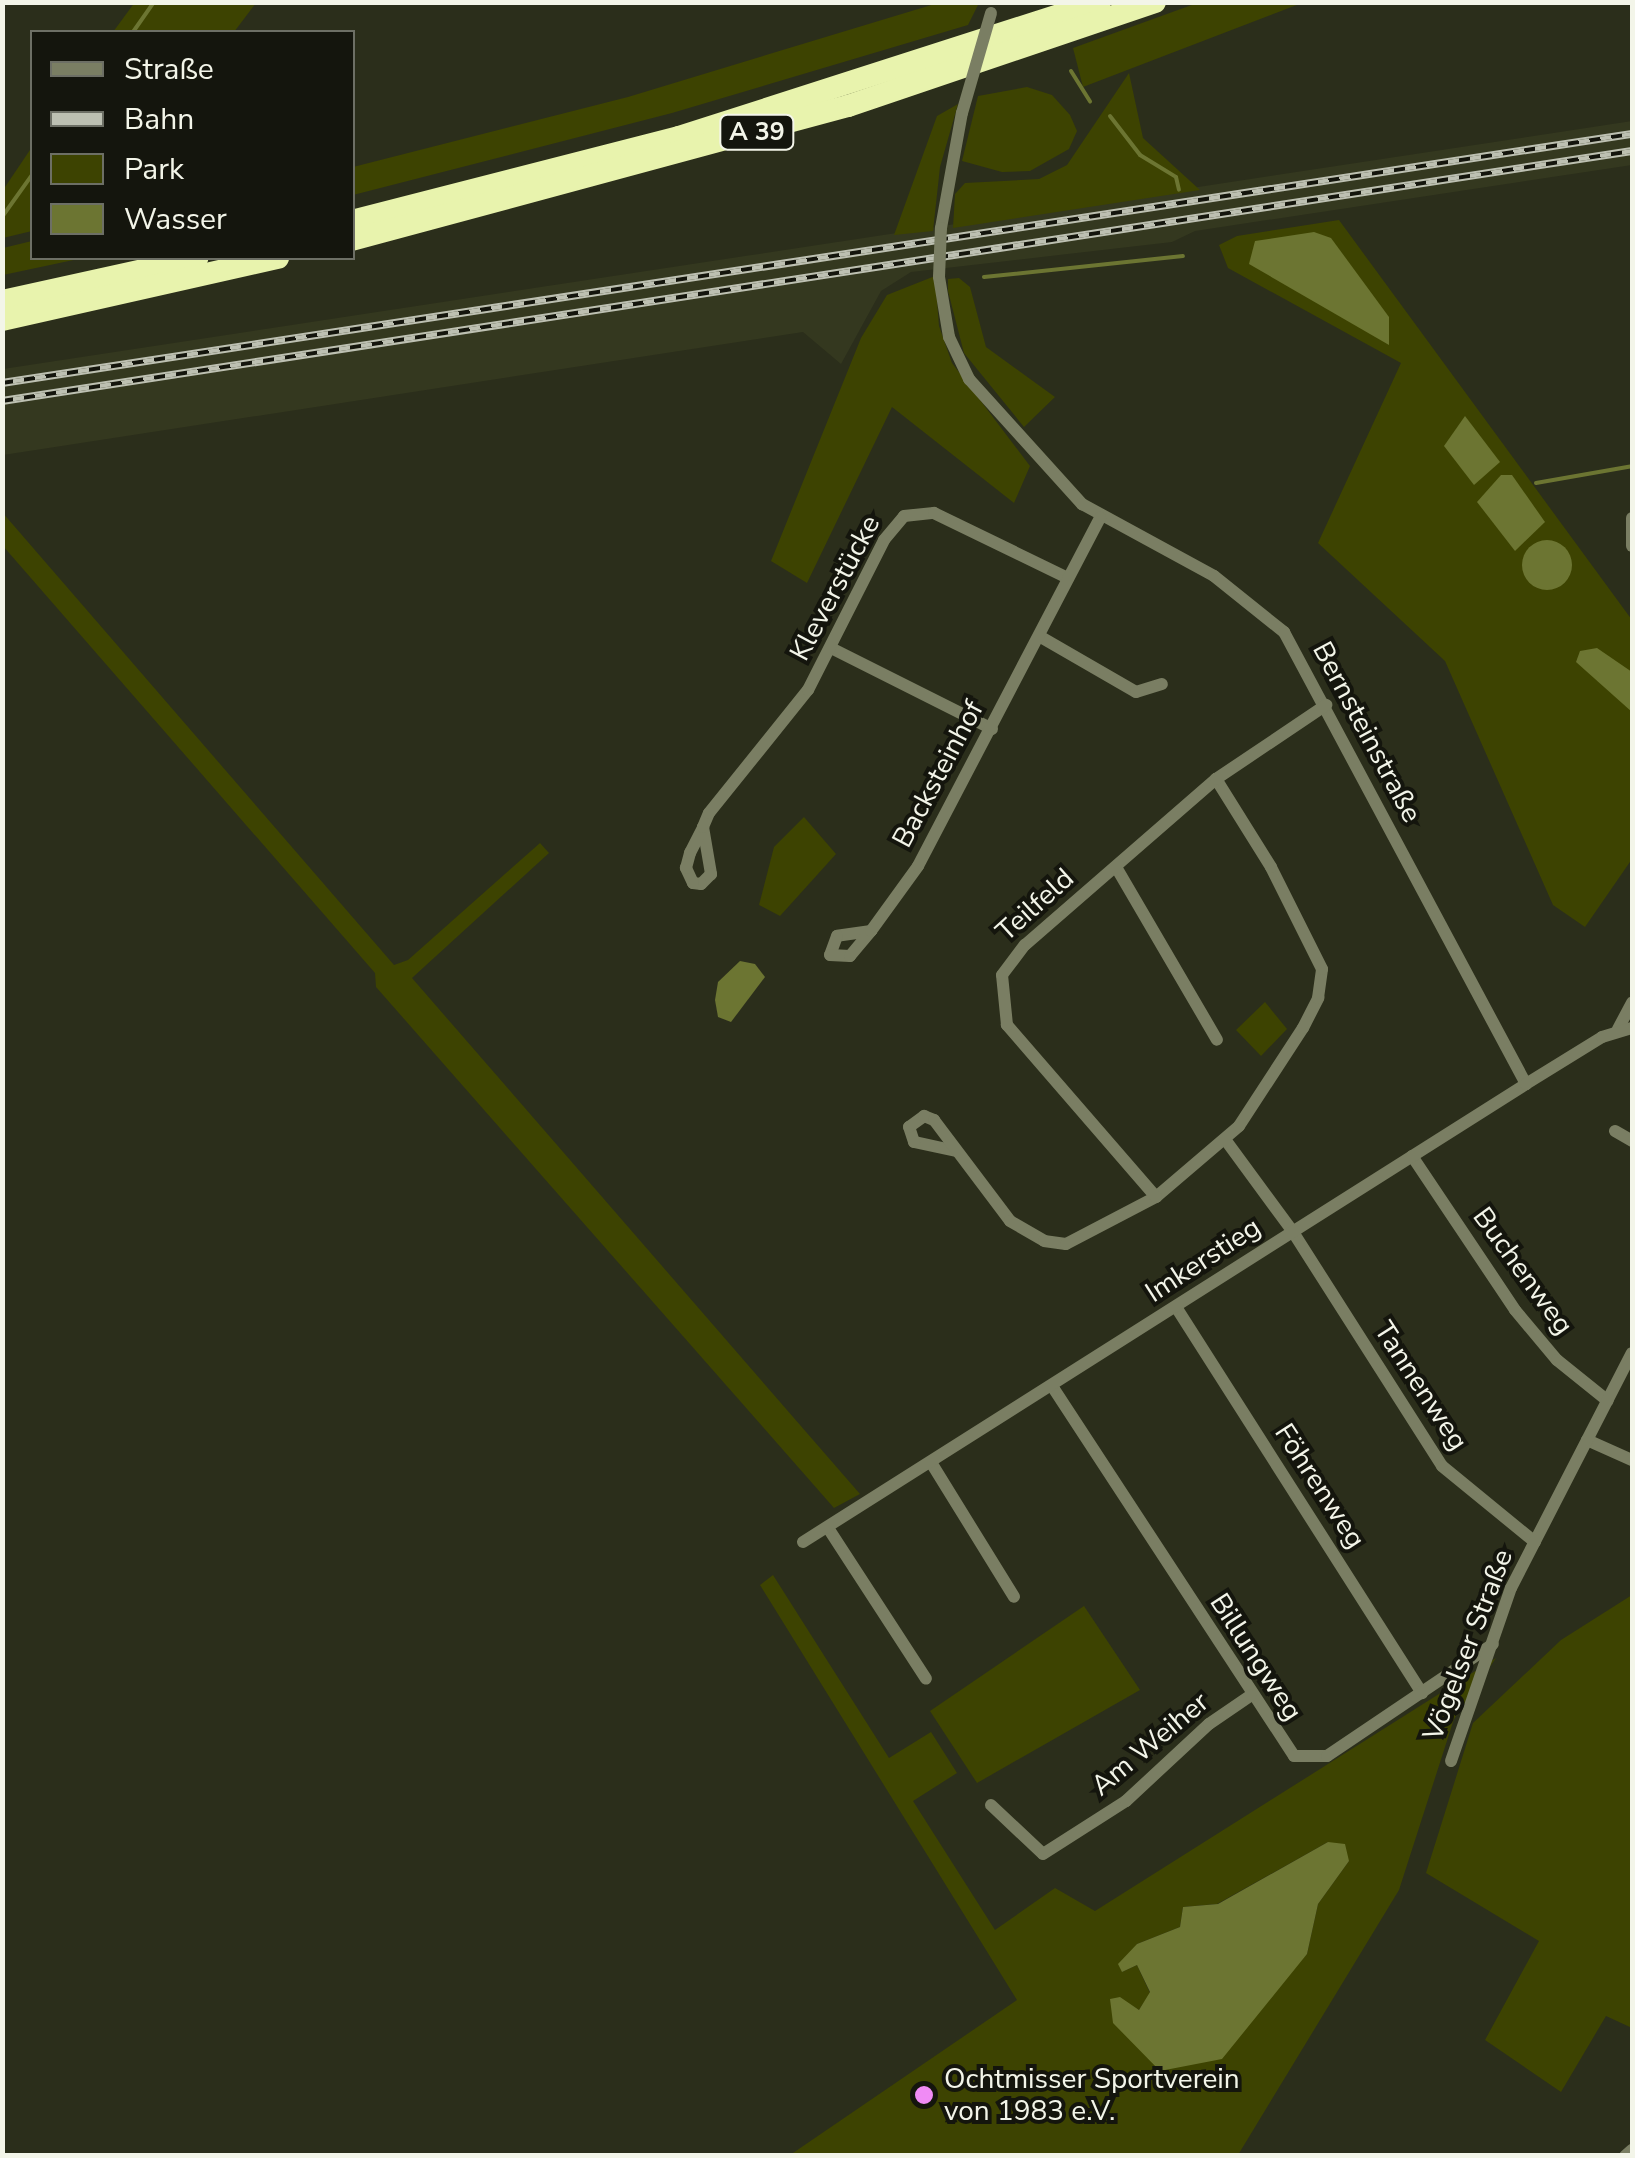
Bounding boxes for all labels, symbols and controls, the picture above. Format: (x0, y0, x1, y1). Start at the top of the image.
legend (30, 30, 355, 260)
text: Straße (124, 49, 214, 90)
text: Bahn (124, 99, 194, 140)
road number: A 39 (717, 112, 797, 152)
text: Park (124, 149, 184, 190)
text: Wasser (124, 199, 227, 240)
street label: Kleverstücke (783, 510, 887, 666)
street label: Bernsteinstraße (1305, 636, 1429, 828)
street label: Backsteinhof (885, 695, 991, 853)
street label: Teilfeld (989, 862, 1081, 948)
street label: Buchenweg (1466, 1201, 1580, 1341)
street label: Imkerstieg (1139, 1210, 1267, 1310)
street label: Tannenweg (1367, 1315, 1475, 1457)
street label: Föhrenweg (1267, 1418, 1373, 1554)
street label: Vögelser Straße (1416, 1545, 1520, 1745)
street label: Billungweg (1203, 1587, 1309, 1727)
street label: Am Weiher (1084, 1685, 1216, 1803)
place label: Ochtmisser Sportverein von 1983 e.V. (944, 2062, 1240, 2128)
marker: Ochtmisser Sportverein von 1983 e.V. (913, 2084, 935, 2106)

